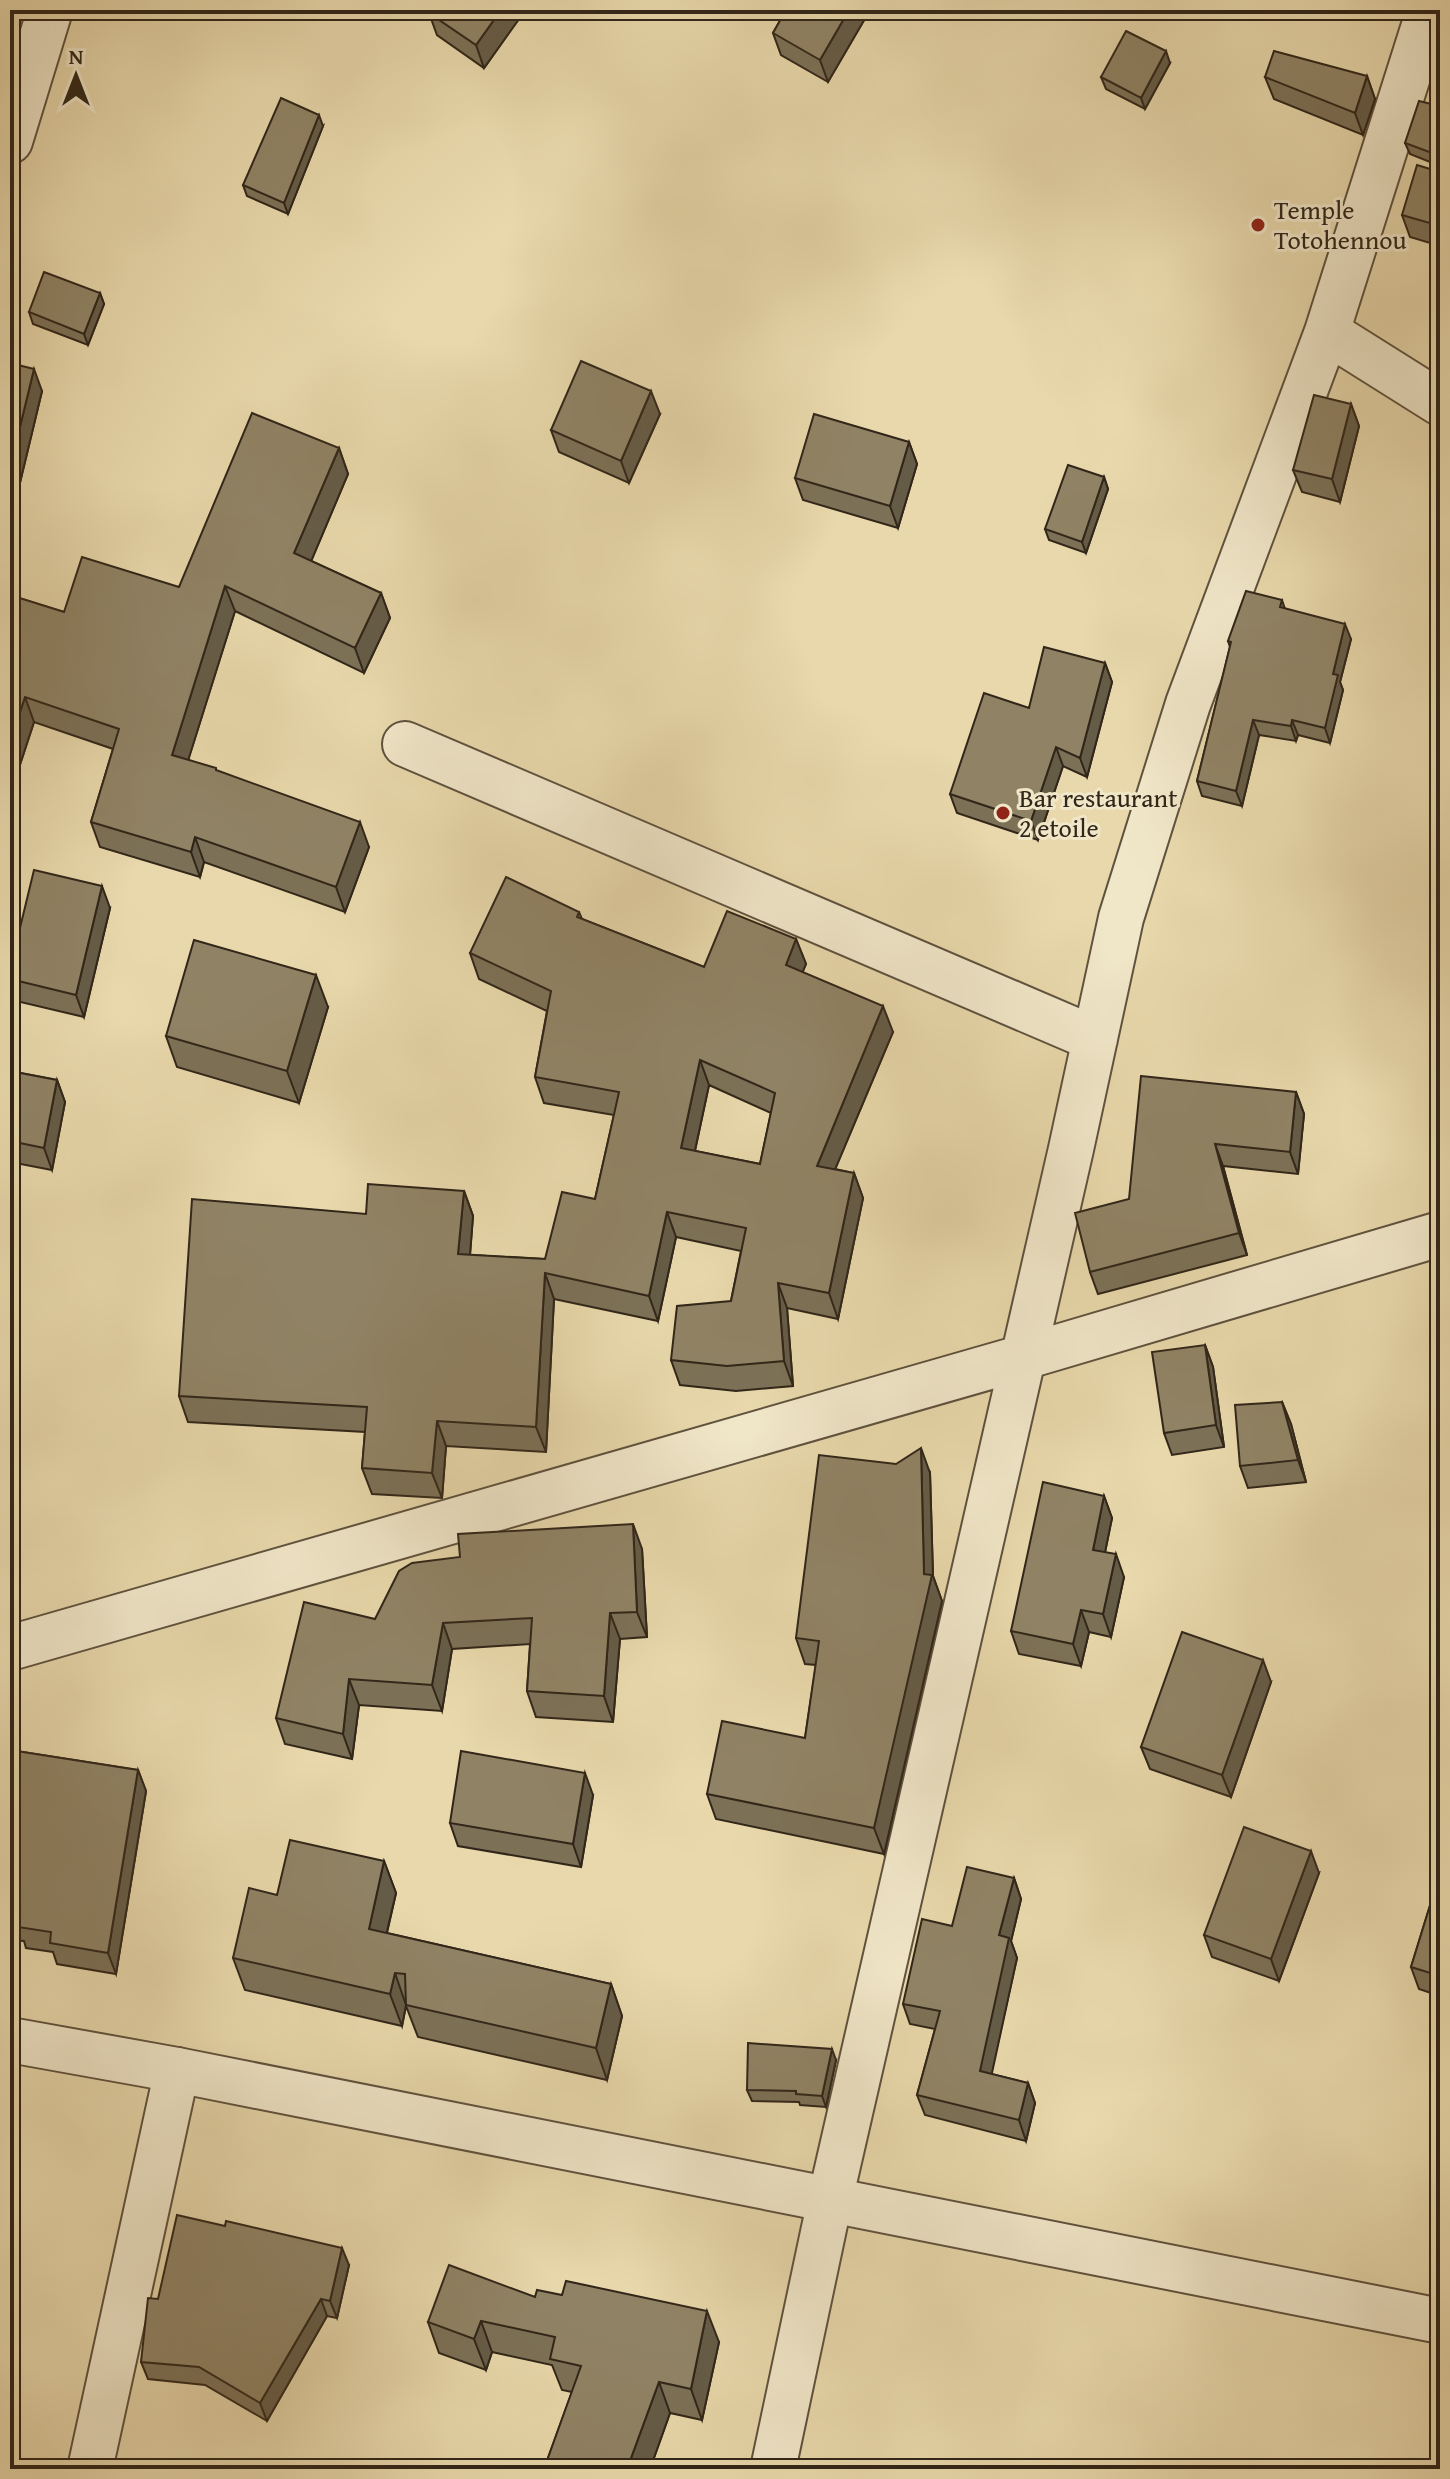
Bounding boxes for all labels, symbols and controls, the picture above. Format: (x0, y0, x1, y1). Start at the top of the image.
north arrow (36, 36, 116, 116)
text: N (69, 40, 84, 72)
place label: Temple Totohennou (1274, 190, 1407, 259)
marker: Temple Totohennou (1249, 216, 1267, 234)
place label: Bar restaurant 2 etoile (1019, 778, 1177, 847)
marker: Bar restaurant 2 etoile (994, 804, 1012, 822)

